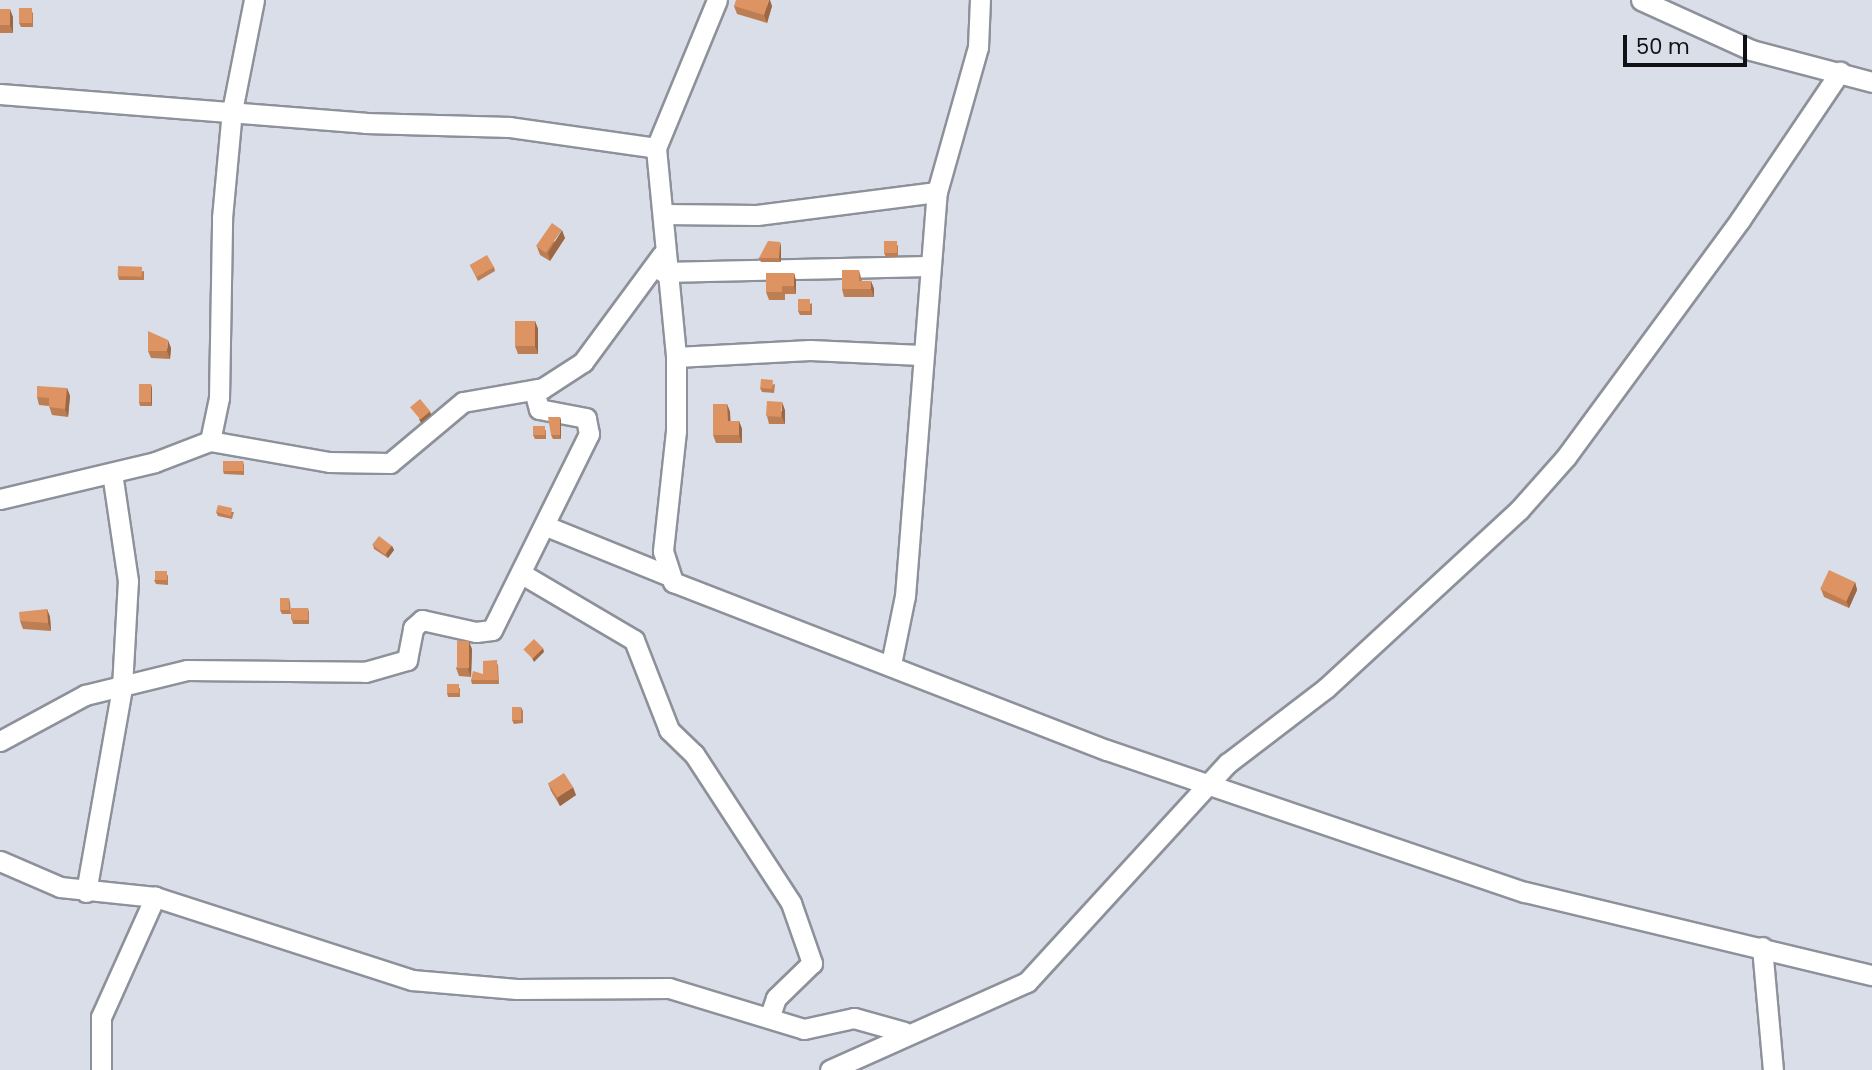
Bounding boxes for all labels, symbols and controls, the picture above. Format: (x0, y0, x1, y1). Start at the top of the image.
scale bar (1627, 21, 1751, 65)
text: 50 m (1636, 32, 1690, 61)

